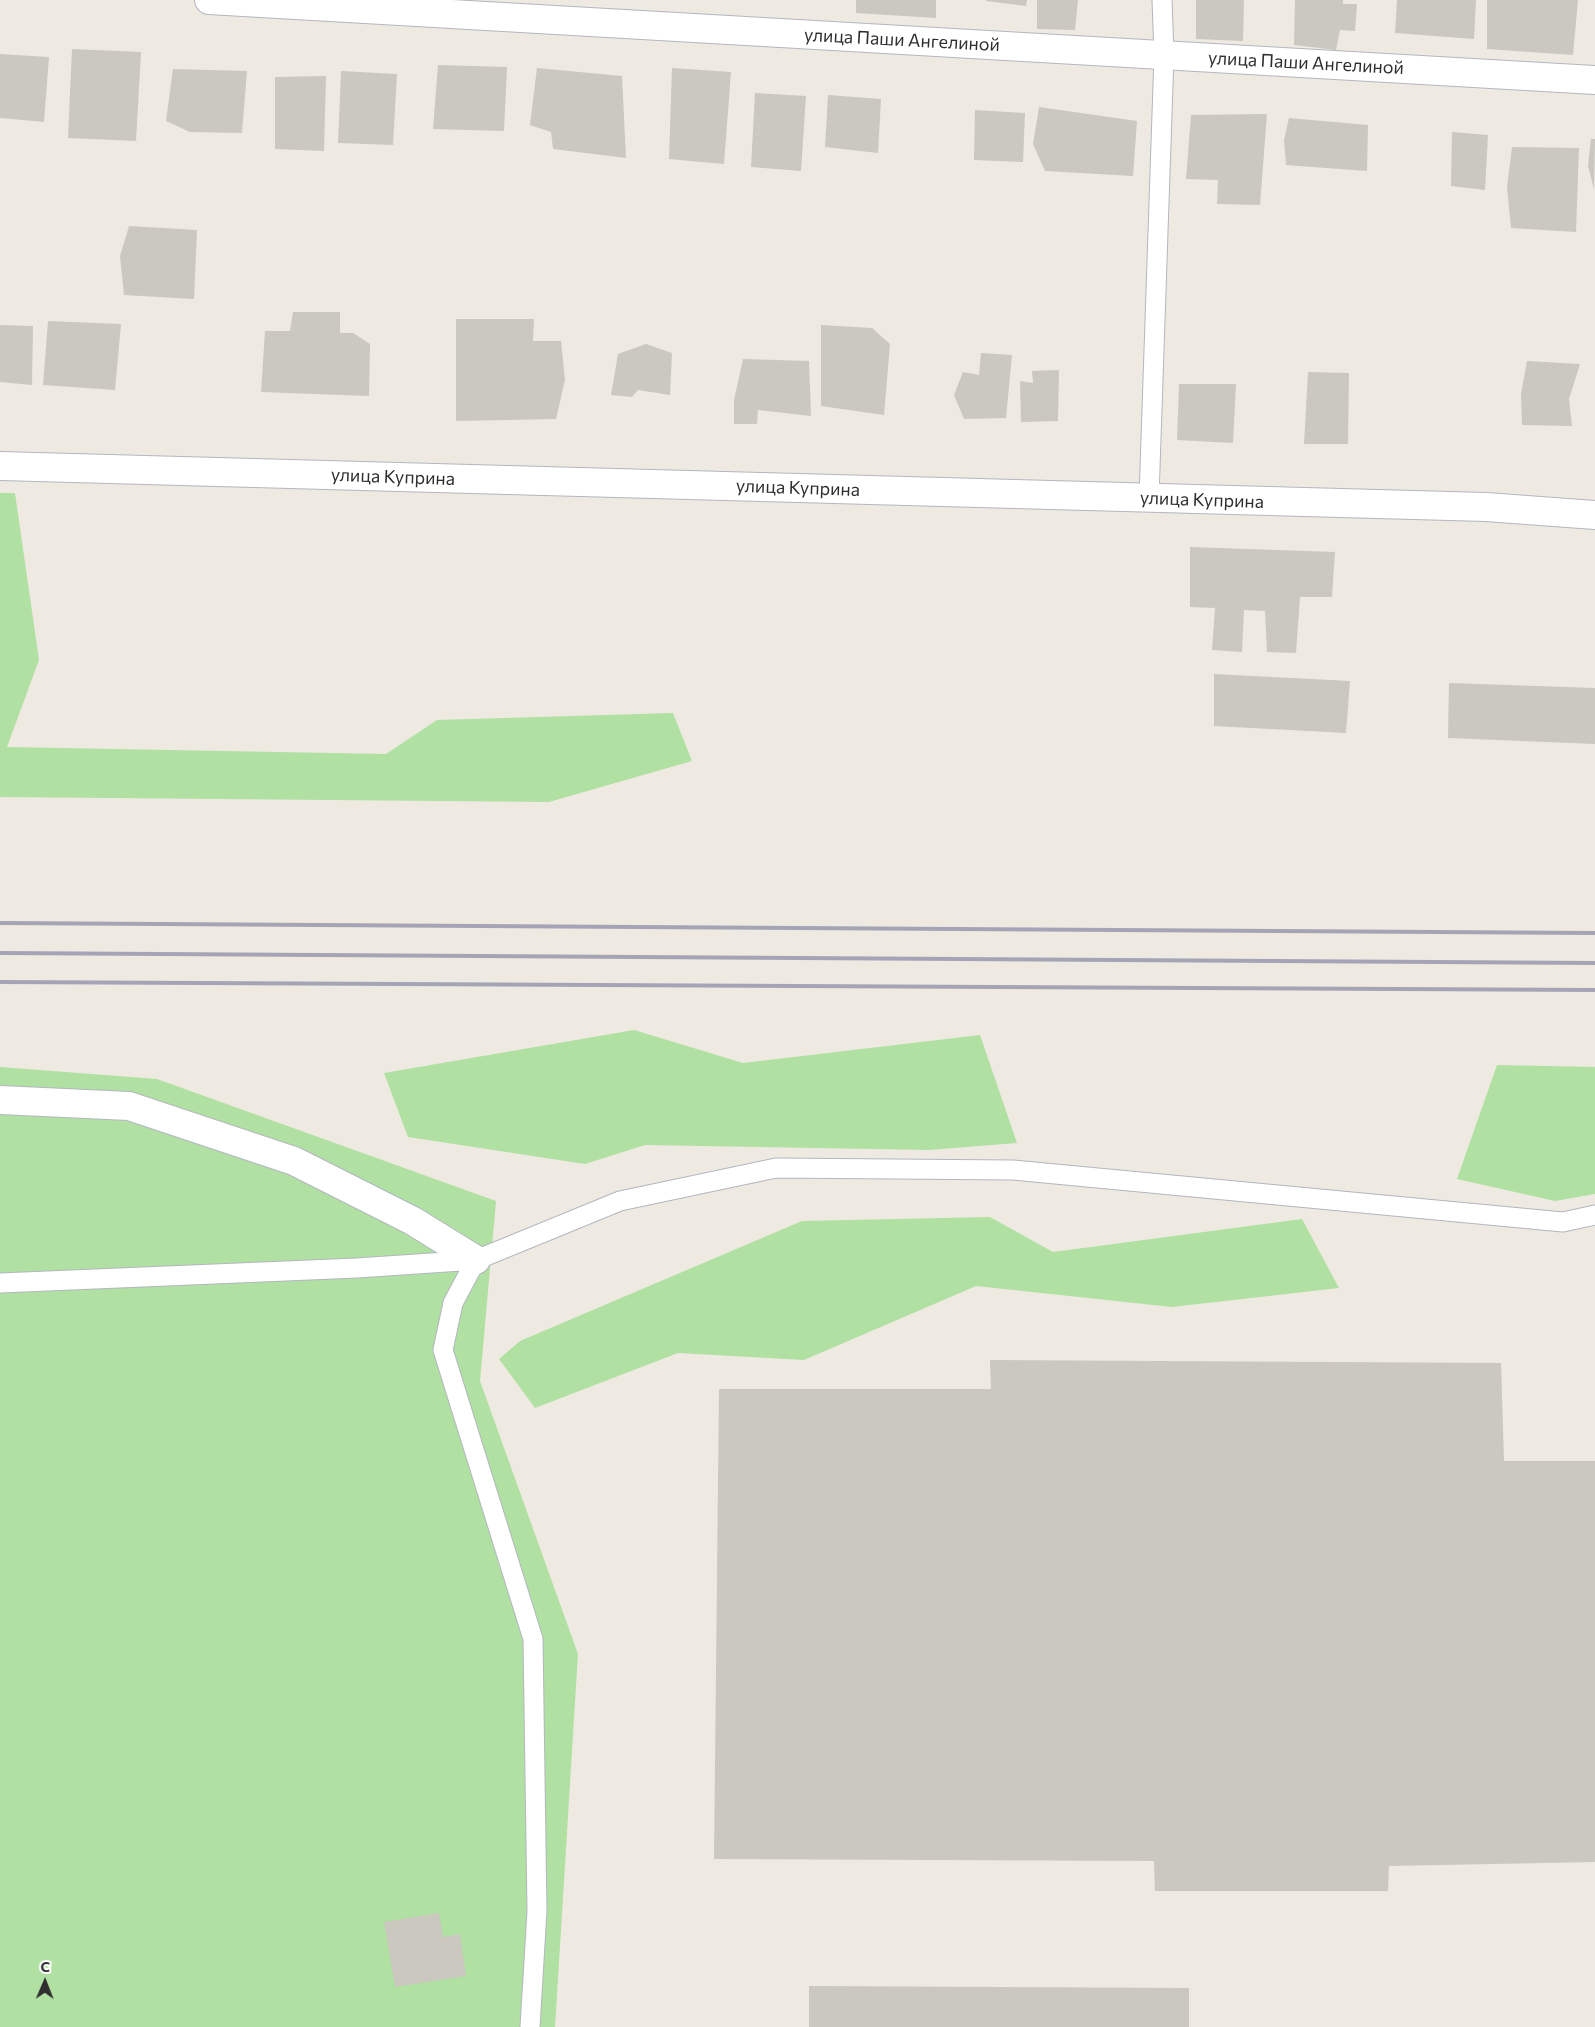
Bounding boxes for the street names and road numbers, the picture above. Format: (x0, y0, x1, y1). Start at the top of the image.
street label: улица Паши Ангелиной (803, 24, 1001, 56)
street label: улица Паши Ангелиной (1207, 47, 1405, 79)
street label: улица Куприна (331, 464, 455, 490)
street label: улица Куприна (736, 475, 860, 501)
street label: улица Куприна (1140, 487, 1264, 513)

